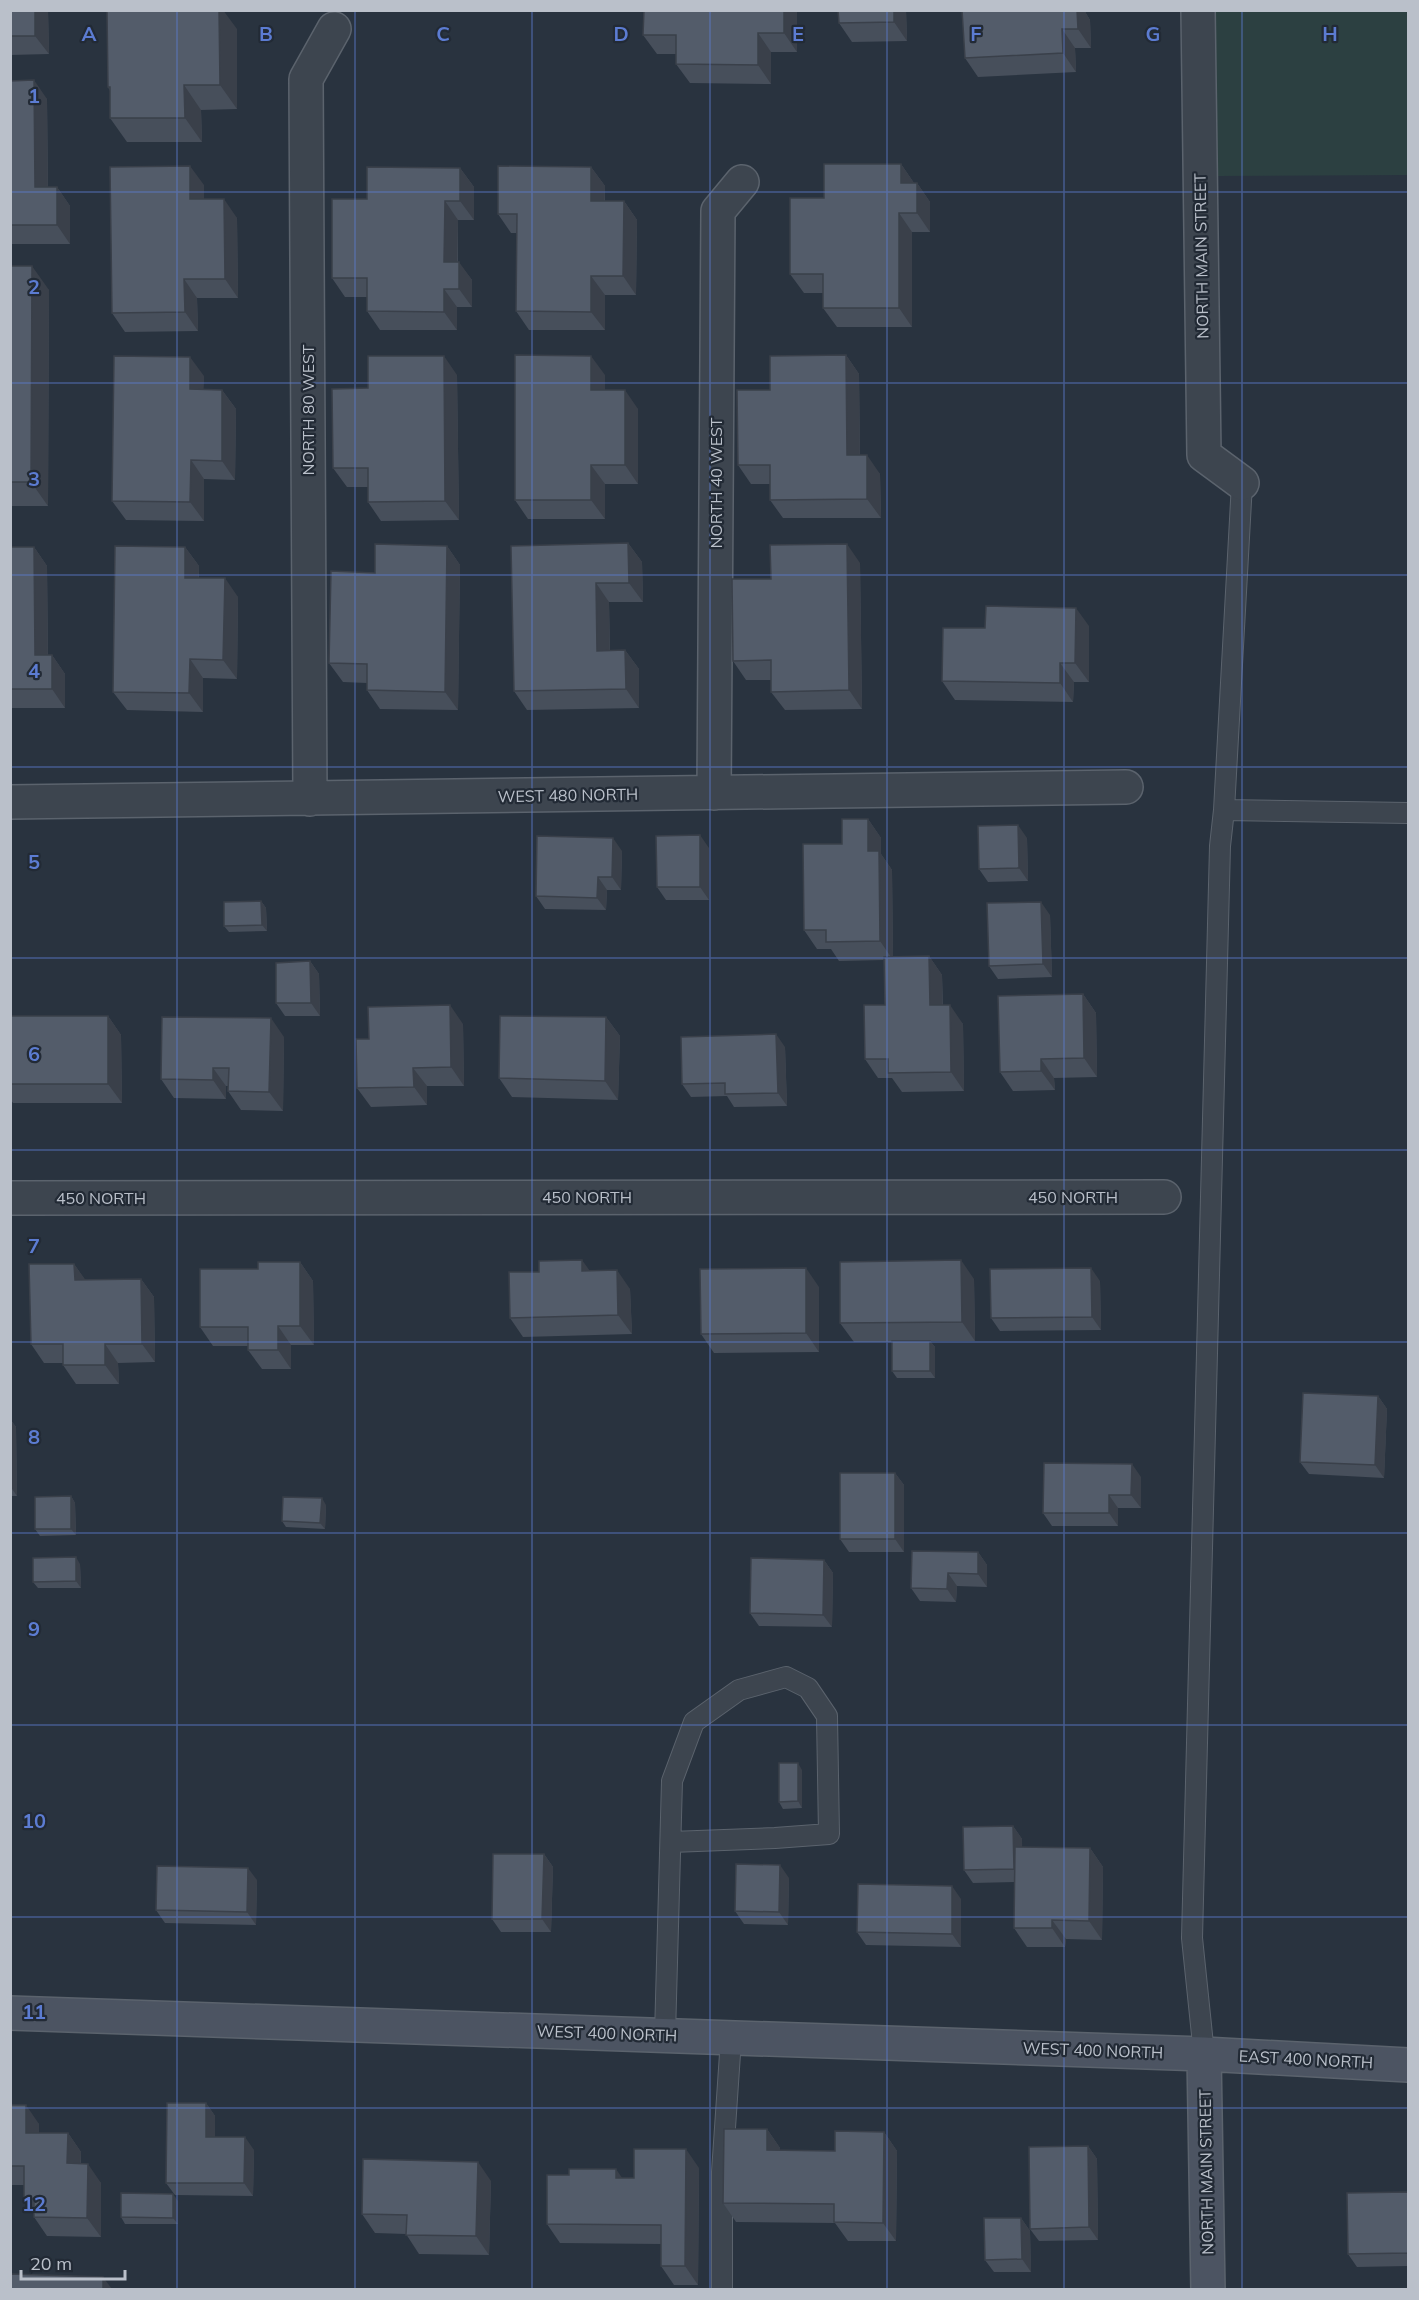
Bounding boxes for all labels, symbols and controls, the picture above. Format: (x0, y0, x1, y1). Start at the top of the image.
text: A (82, 21, 97, 46)
text: B (259, 21, 273, 46)
text: C (436, 21, 450, 46)
text: D (613, 21, 629, 46)
text: E (792, 21, 804, 46)
text: F (970, 21, 982, 46)
text: G (1146, 21, 1160, 46)
text: H (1322, 21, 1338, 46)
text: 1 (28, 83, 40, 108)
street label: NORTH MAIN STREET (1190, 173, 1212, 339)
text: 2 (28, 274, 40, 299)
street label: NORTH 80 WEST (298, 344, 318, 475)
street label: NORTH 40 WEST (706, 417, 726, 548)
text: 3 (28, 466, 40, 491)
text: 4 (28, 658, 40, 683)
street label: WEST 480 NORTH (498, 784, 638, 806)
text: 5 (28, 849, 40, 874)
text: 6 (28, 1041, 40, 1066)
street label: 450 NORTH (542, 1187, 632, 1207)
street label: 450 NORTH (1028, 1187, 1118, 1207)
street label: 450 NORTH (56, 1188, 146, 1208)
text: 7 (28, 1233, 40, 1258)
text: 8 (28, 1424, 40, 1449)
text: 9 (28, 1616, 40, 1641)
text: 10 (22, 1808, 46, 1833)
text: 11 (22, 1999, 46, 2024)
street label: WEST 400 NORTH (536, 2021, 678, 2045)
street label: WEST 400 NORTH (1022, 2038, 1164, 2062)
street label: EAST 400 NORTH (1238, 2045, 1374, 2073)
street label: NORTH MAIN STREET (1195, 2089, 1217, 2255)
text: 12 (22, 2191, 46, 2216)
scale bar (21, 2243, 124, 2281)
text: 20 m (30, 2252, 72, 2275)

